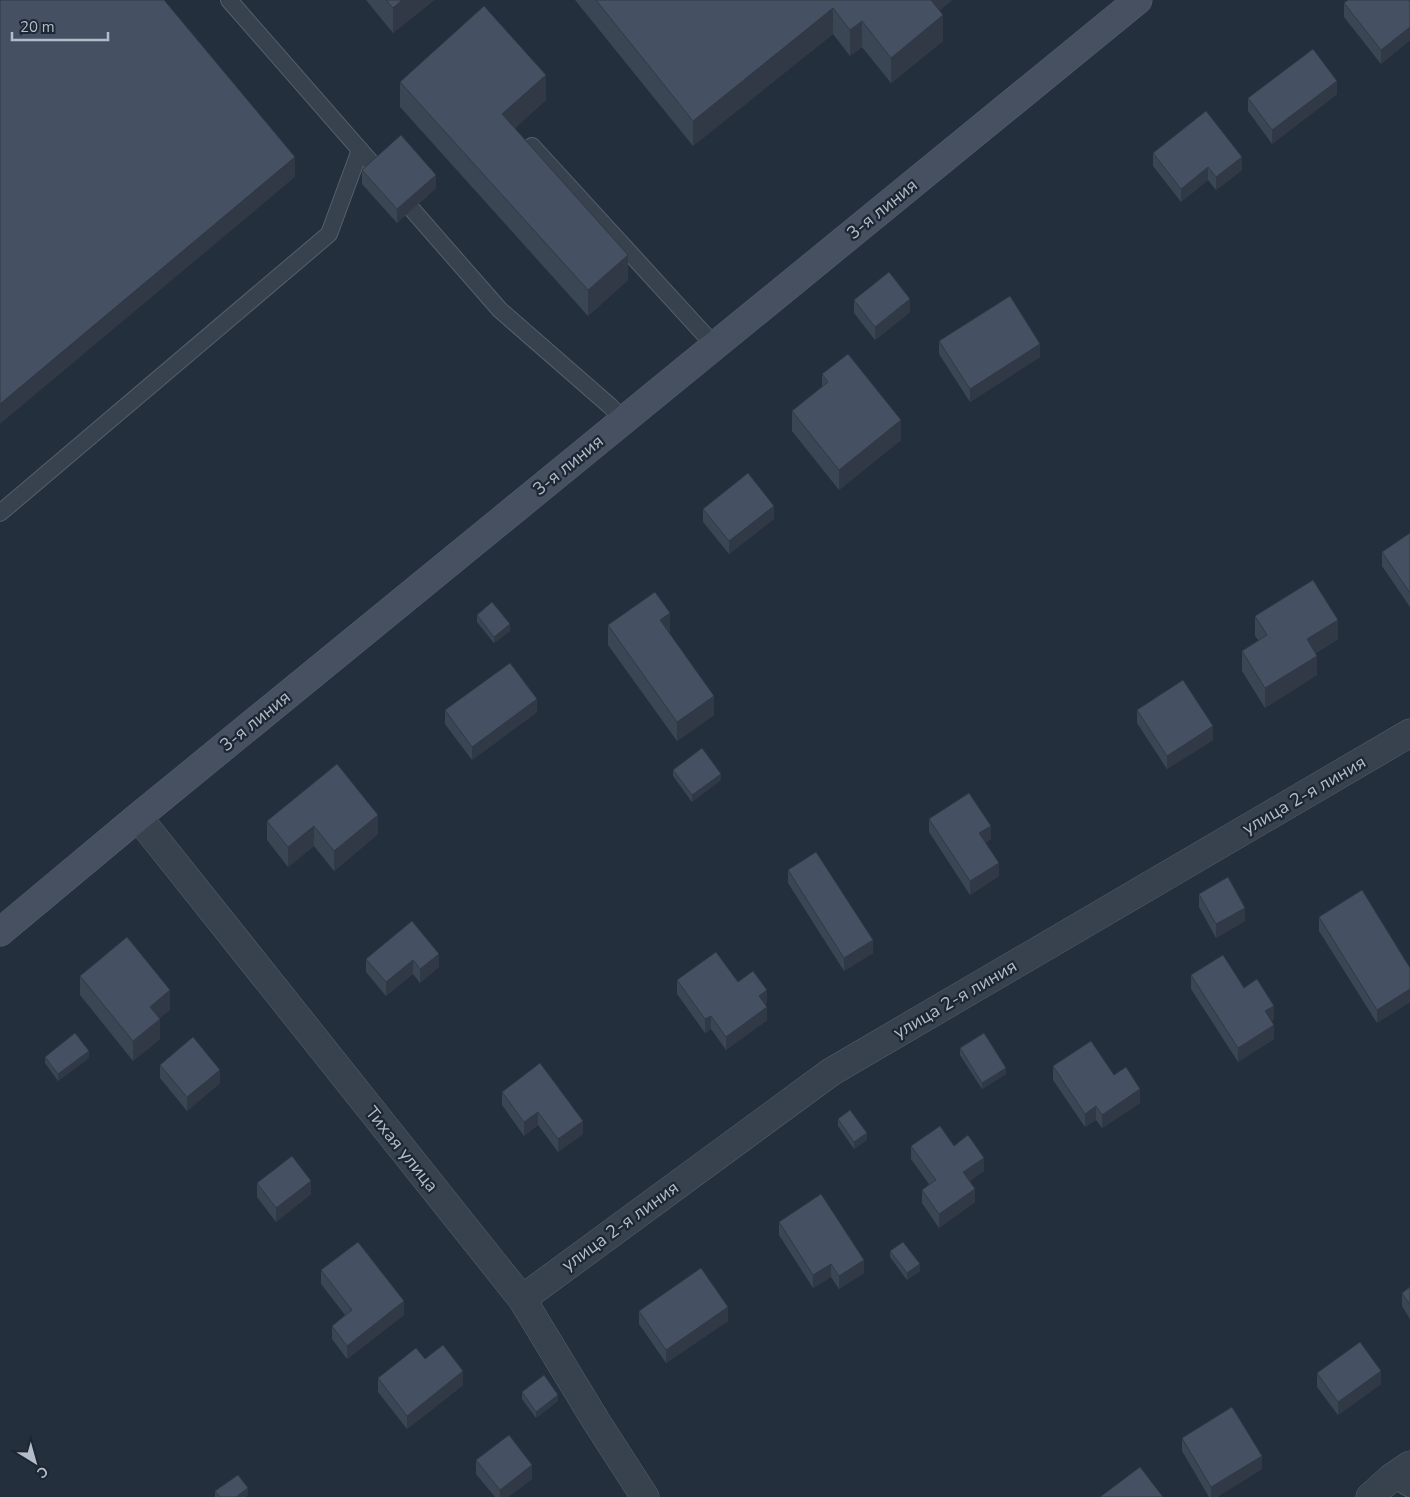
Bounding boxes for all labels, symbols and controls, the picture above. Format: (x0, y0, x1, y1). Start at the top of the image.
scale bar (12, 10, 109, 42)
text: 20 m (20, 17, 55, 37)
street label: 3-я линия (842, 173, 922, 245)
street label: 3-я линия (528, 429, 608, 501)
street label: 3-я линия (215, 685, 295, 757)
street label: улица 2-я линия (1238, 750, 1370, 840)
street label: улица 2-я линия (889, 954, 1021, 1044)
street label: Тихая улица (360, 1101, 444, 1197)
street label: улица 2-я линия (557, 1175, 683, 1277)
north arrow (10, 1437, 60, 1487)
text: С (33, 1462, 52, 1483)

